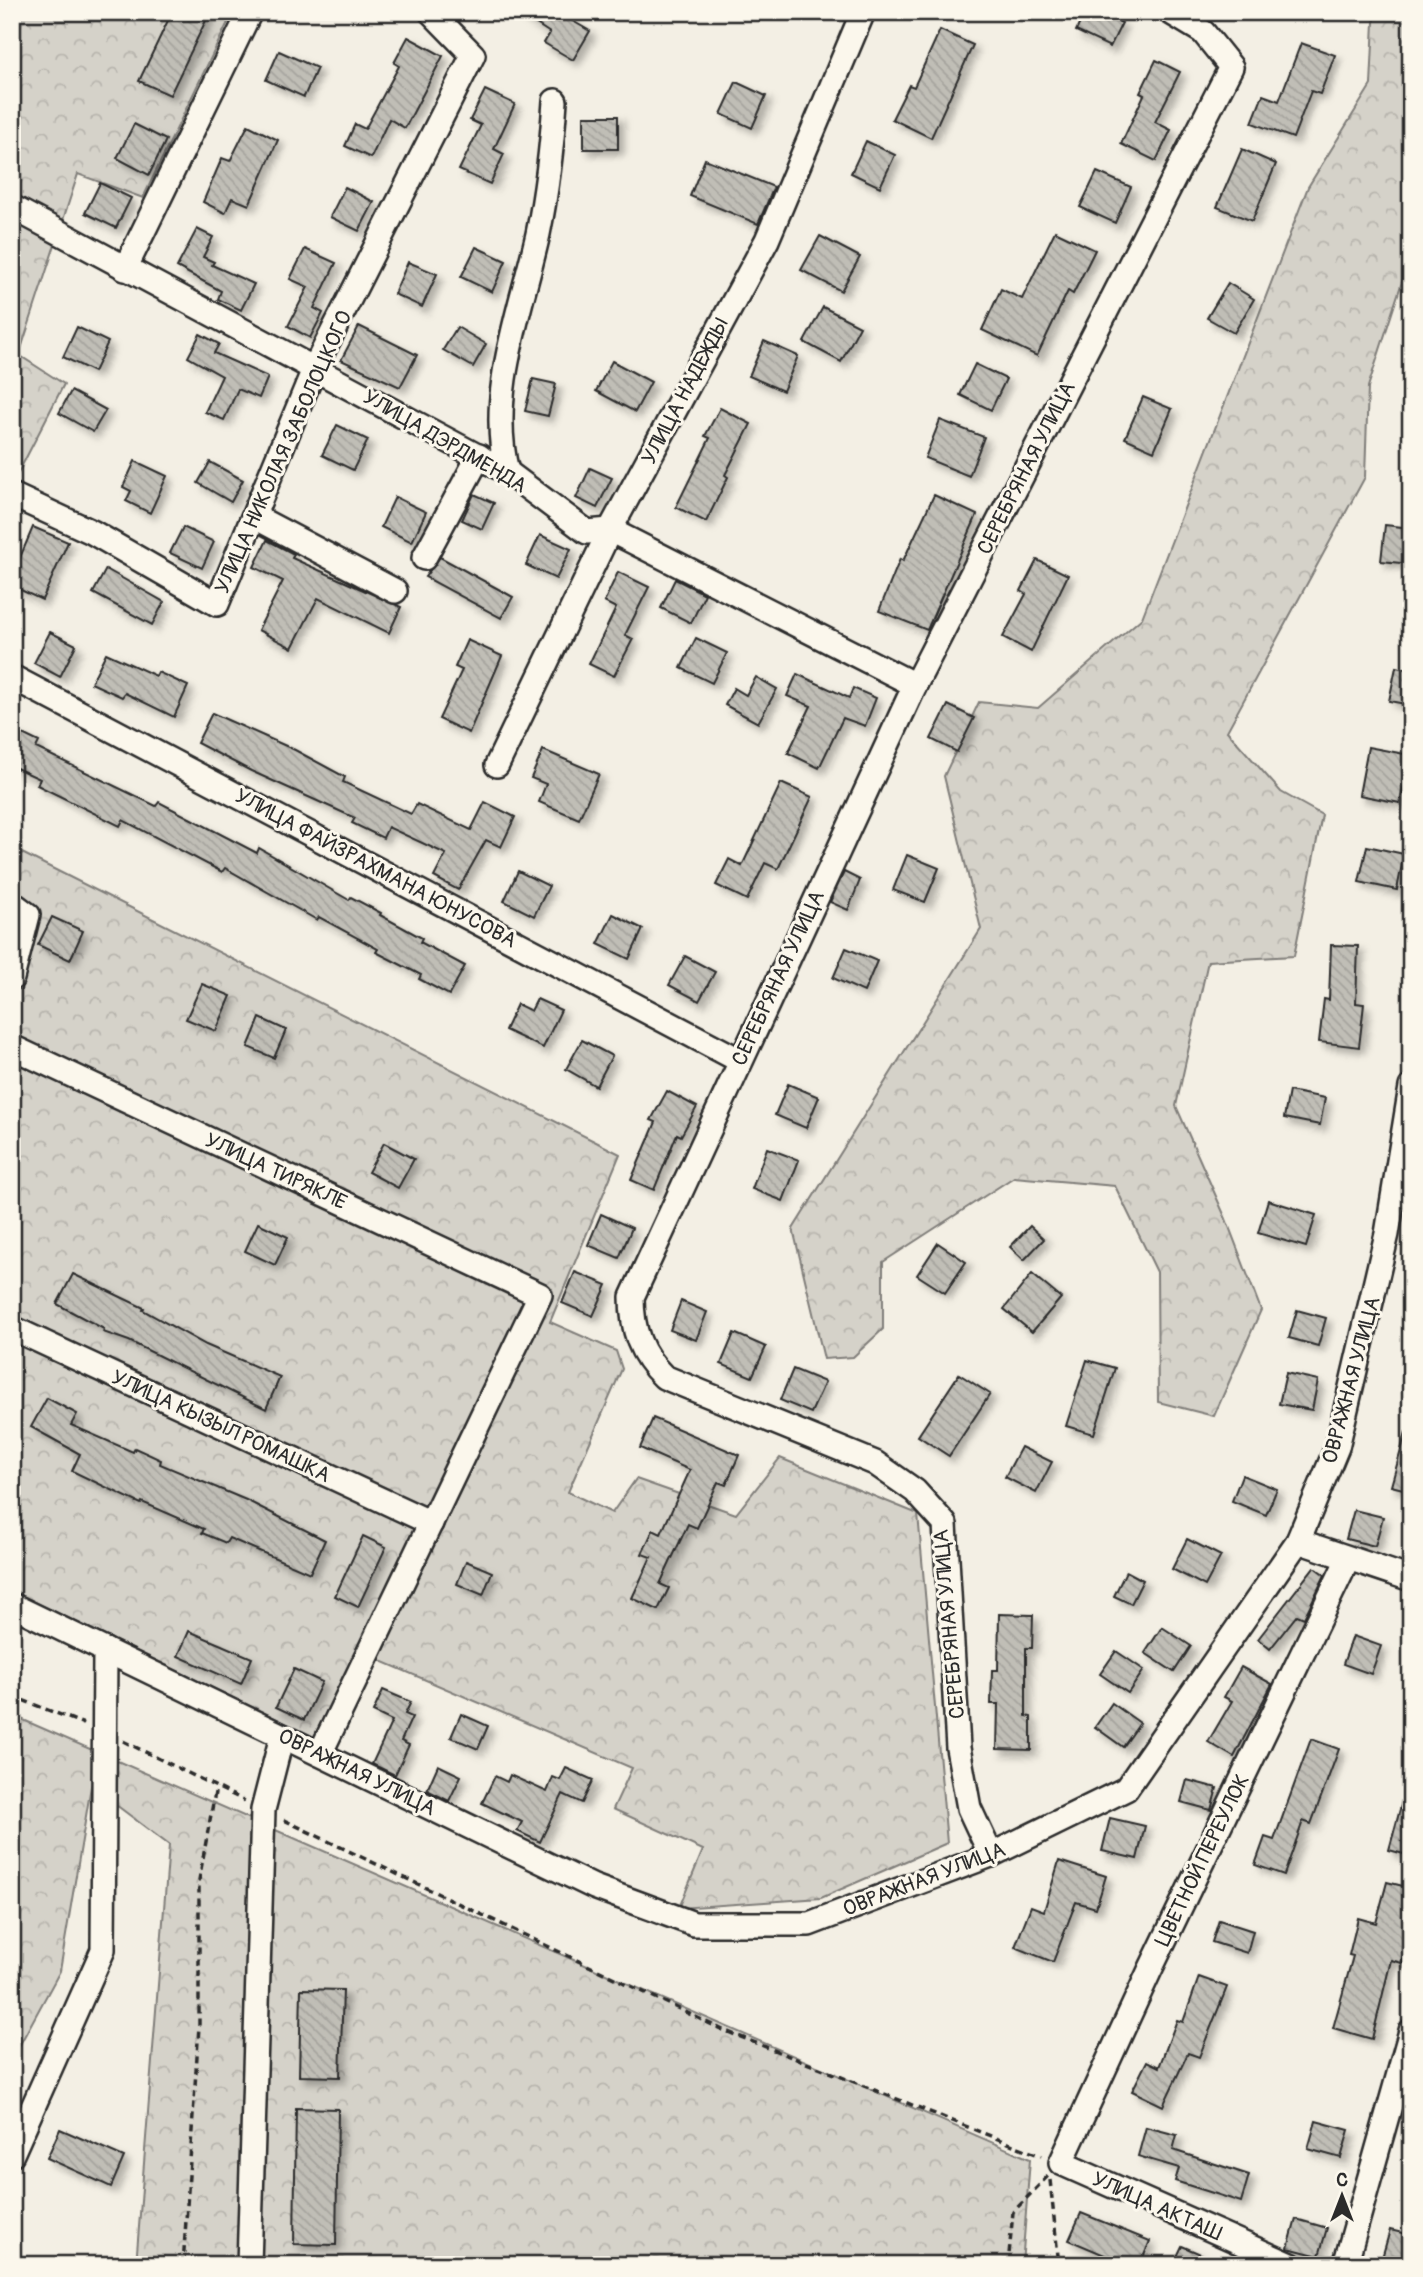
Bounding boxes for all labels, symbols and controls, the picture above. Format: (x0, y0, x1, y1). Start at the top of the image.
street label: УЛИЦА НИКОЛАЯ ЗАБОЛОЦКОГО (209, 306, 358, 598)
street label: УЛИЦА НАДЕЖДЫ (636, 314, 735, 469)
street label: СЕРЕБРЯНАЯ УЛИЦА (971, 377, 1082, 559)
street label: УЛИЦА ДЭРДМЕНДА (358, 384, 531, 499)
street label: УЛИЦА ФАЙЗРАХМАНА ЮНУСОВА (230, 783, 521, 954)
street label: СЕРЕБРЯНАЯ УЛИЦА (726, 886, 831, 1070)
street label: УЛИЦА ТИРЯКЛЕ (201, 1127, 351, 1216)
street label: ОВРАЖНАЯ УЛИЦА (1316, 1294, 1387, 1467)
street label: УЛИЦА КЫЗЫЛ РОМАШКА (107, 1364, 335, 1489)
street label: СЕРЕБРЯНАЯ УЛИЦА (928, 1528, 971, 1720)
street label: ОВРАЖНАЯ УЛИЦА (274, 1723, 440, 1822)
street label: ЦВЕТНОЙ ПЕРЕУЛОК (1149, 1770, 1256, 1951)
street label: ОВРАЖНАЯ УЛИЦА (839, 1836, 1009, 1923)
north arrow (1308, 2162, 1378, 2232)
street label: УЛИЦА АКТАШ (1088, 2166, 1226, 2247)
text: С (1336, 2168, 1348, 2192)

